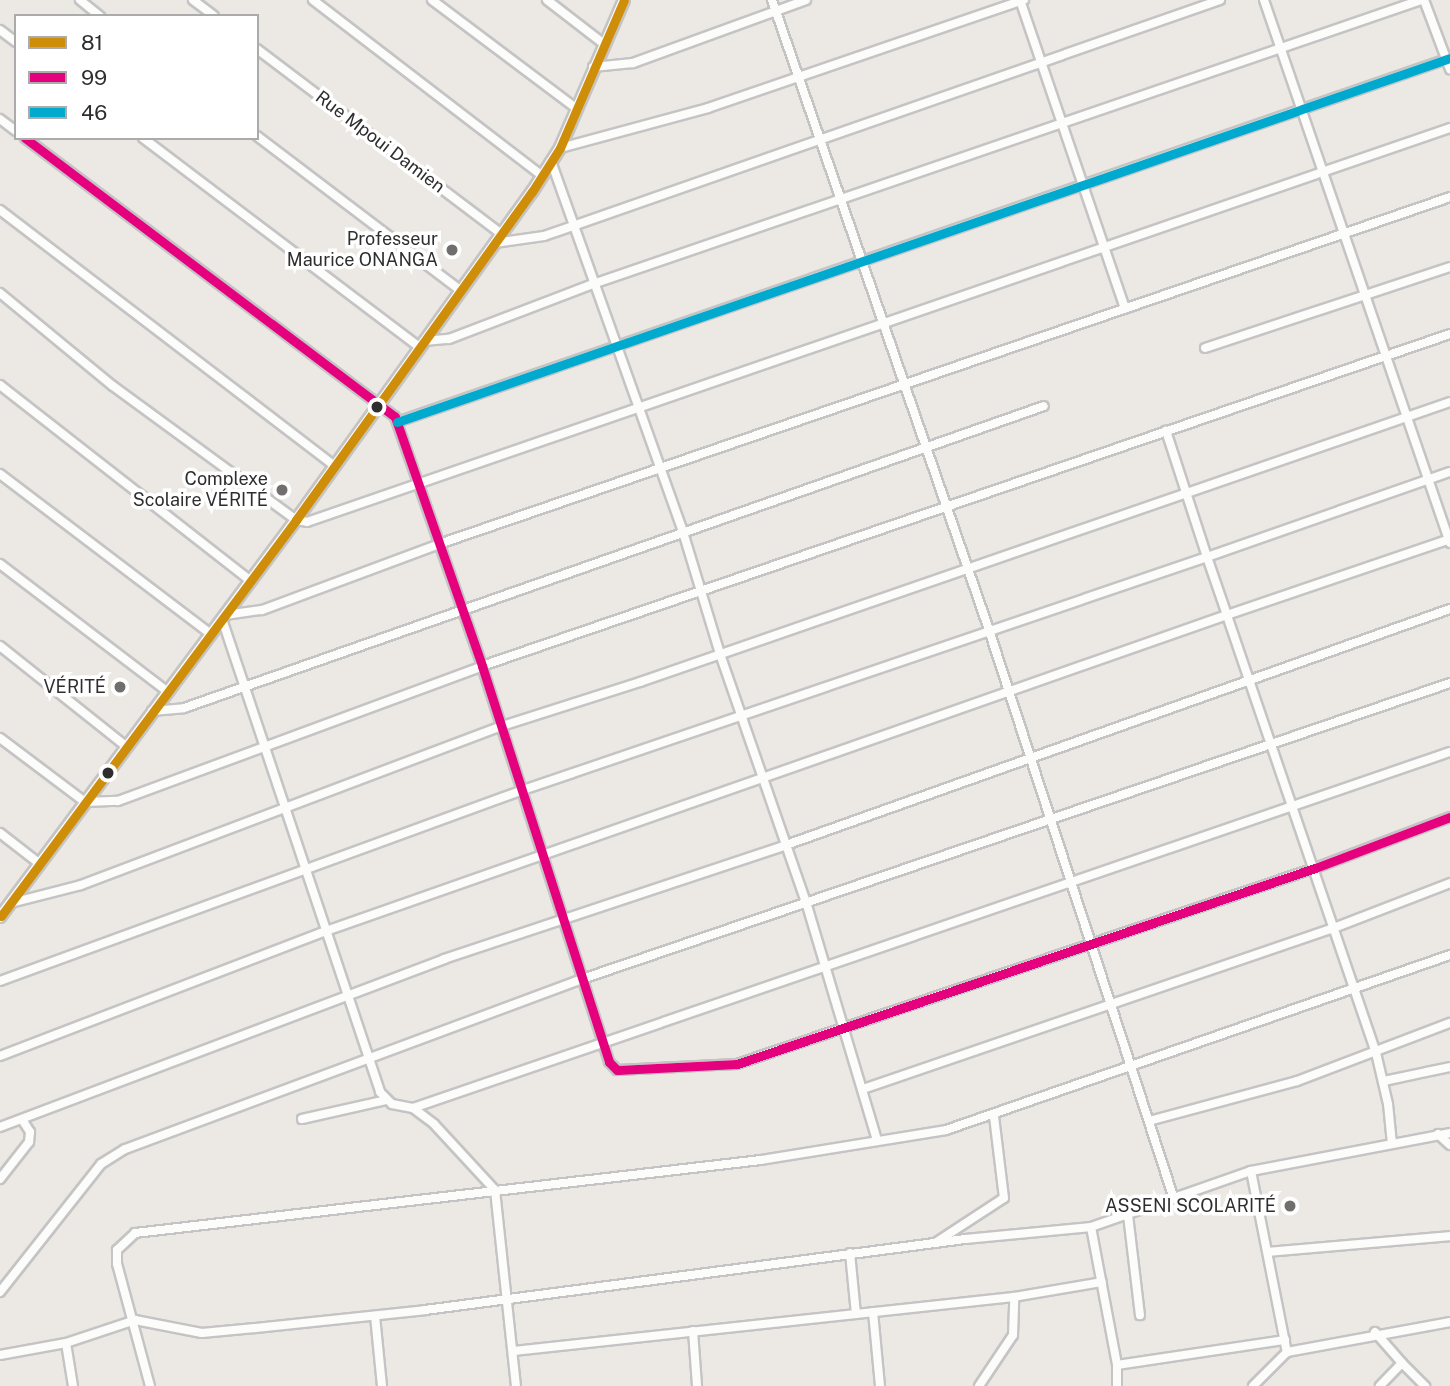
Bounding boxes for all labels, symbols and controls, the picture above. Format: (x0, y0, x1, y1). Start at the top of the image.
legend (14, 14, 259, 140)
text: 81 (81, 30, 103, 55)
text: 99 (81, 65, 107, 90)
street label: Rue Mpoui Damien (311, 86, 449, 198)
text: 46 (81, 100, 107, 125)
place label: Professeur Maurice ONANGA (287, 229, 438, 272)
marker: Professeur Maurice ONANGA (444, 242, 460, 258)
unlabelled marker (370, 400, 384, 414)
place label: Complexe Scolaire VÉRITÉ (132, 469, 268, 512)
marker: Complexe Scolaire VÉRITÉ (274, 482, 290, 498)
place label: VÉRITÉ (43, 676, 106, 698)
marker: VÉRITÉ (112, 679, 128, 695)
unlabelled marker (101, 766, 115, 780)
place label: ASSENI SCOLARITÉ (1105, 1195, 1276, 1217)
marker: ASSENI SCOLARITÉ (1282, 1198, 1298, 1214)

